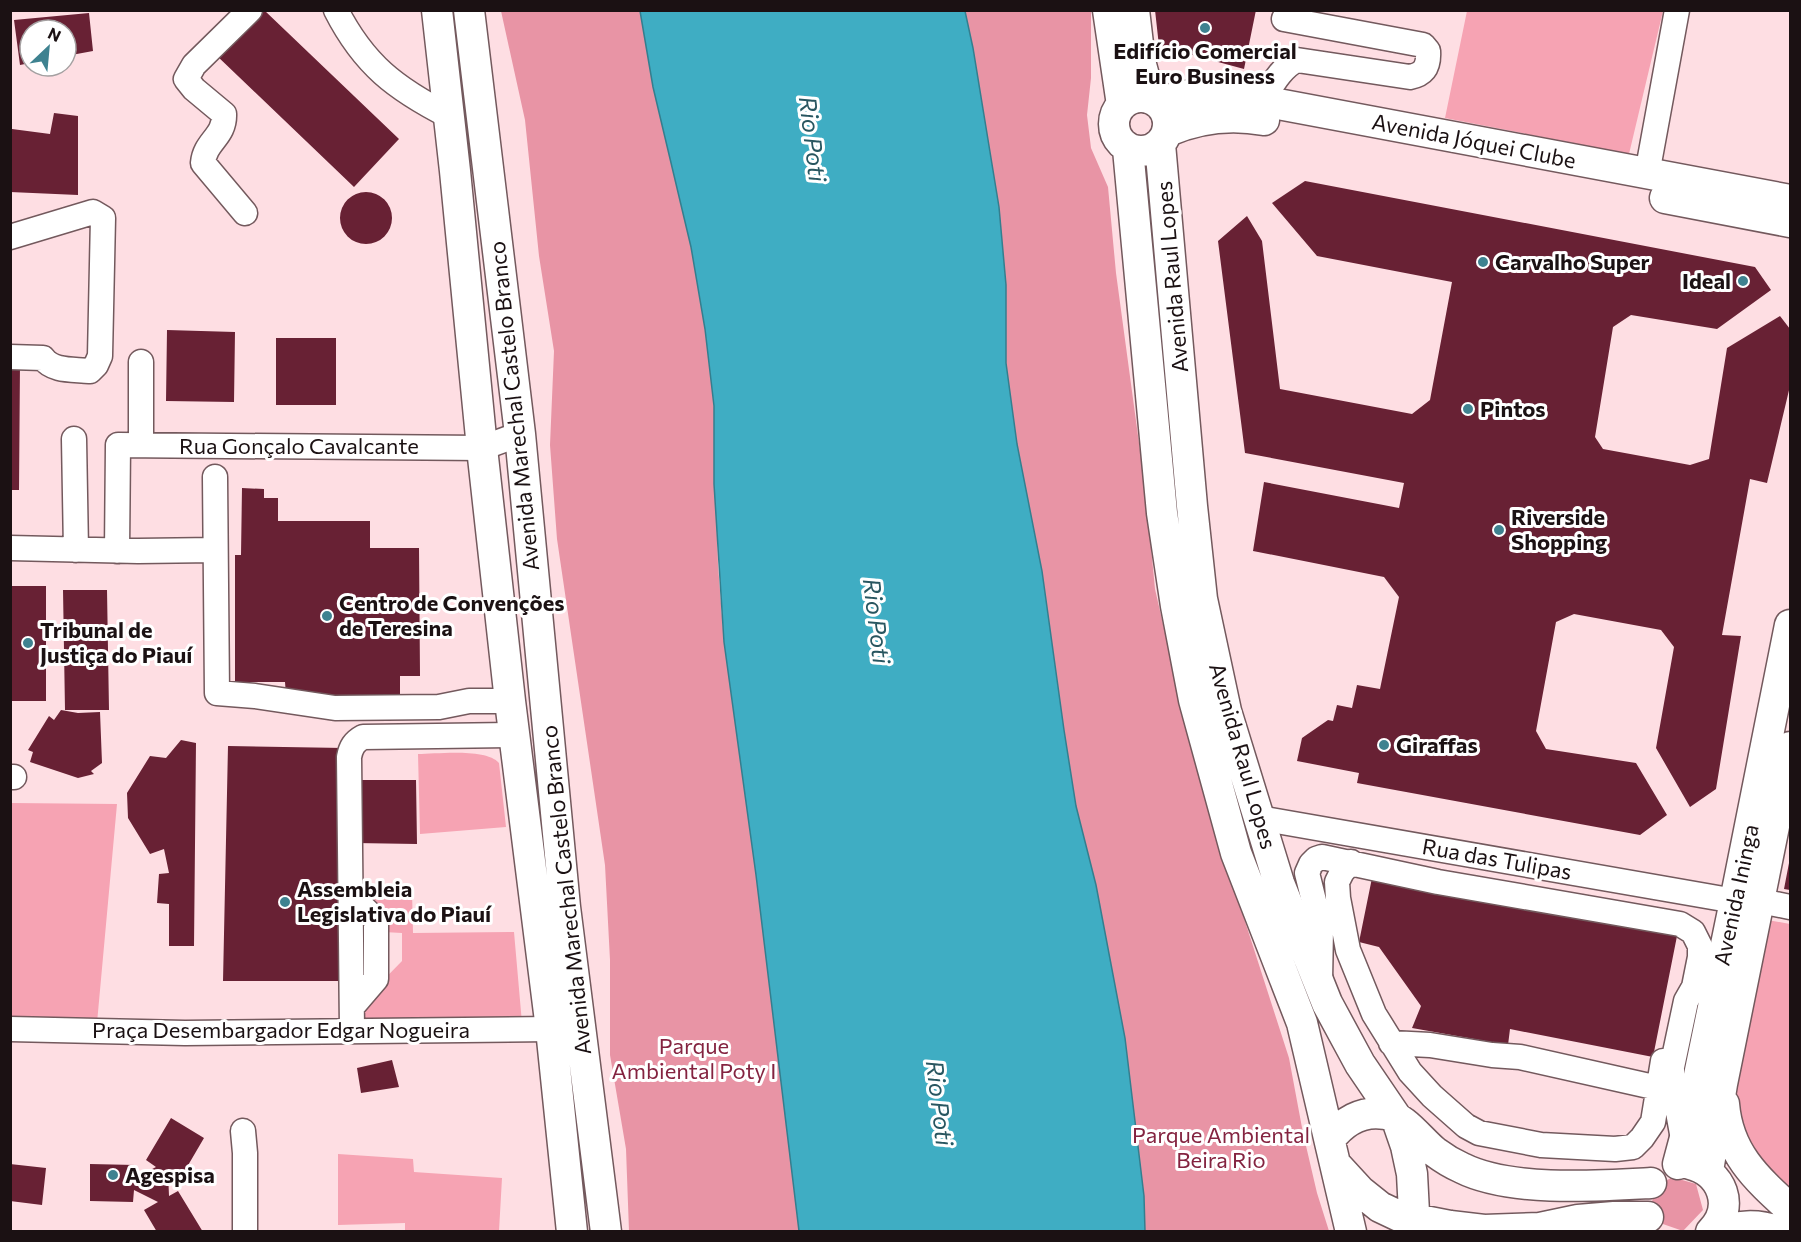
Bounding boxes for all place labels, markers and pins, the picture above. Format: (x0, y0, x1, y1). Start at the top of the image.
marker: Edifício Comercial Euro Business (1198, 21, 1212, 35)
place label: Edifício Comercial Euro Business (1113, 37, 1297, 89)
place label: Carvalho Super (1495, 248, 1650, 275)
marker: Carvalho Super (1476, 255, 1490, 269)
place label: Ideal (1682, 267, 1731, 294)
marker: Ideal (1736, 274, 1750, 288)
place label: Pintos (1480, 395, 1546, 422)
marker: Pintos (1461, 402, 1475, 416)
place label: Riverside Shopping (1511, 503, 1607, 555)
marker: Riverside Shopping (1492, 523, 1506, 537)
place label: Centro de Convenções de Teresina (339, 589, 564, 641)
marker: Centro de Convenções de Teresina (320, 609, 334, 623)
place label: Tribunal de Justiça do Piauí (40, 616, 194, 668)
marker: Tribunal de Justiça do Piauí (21, 636, 35, 650)
place label: Giraffas (1396, 731, 1478, 758)
marker: Giraffas (1377, 738, 1391, 752)
place label: Assembleia Legislativa do Piauí (297, 875, 493, 927)
marker: Assembleia Legislativa do Piauí (278, 895, 292, 909)
place label: Agespisa (125, 1161, 215, 1188)
marker: Agespisa (106, 1168, 120, 1182)

